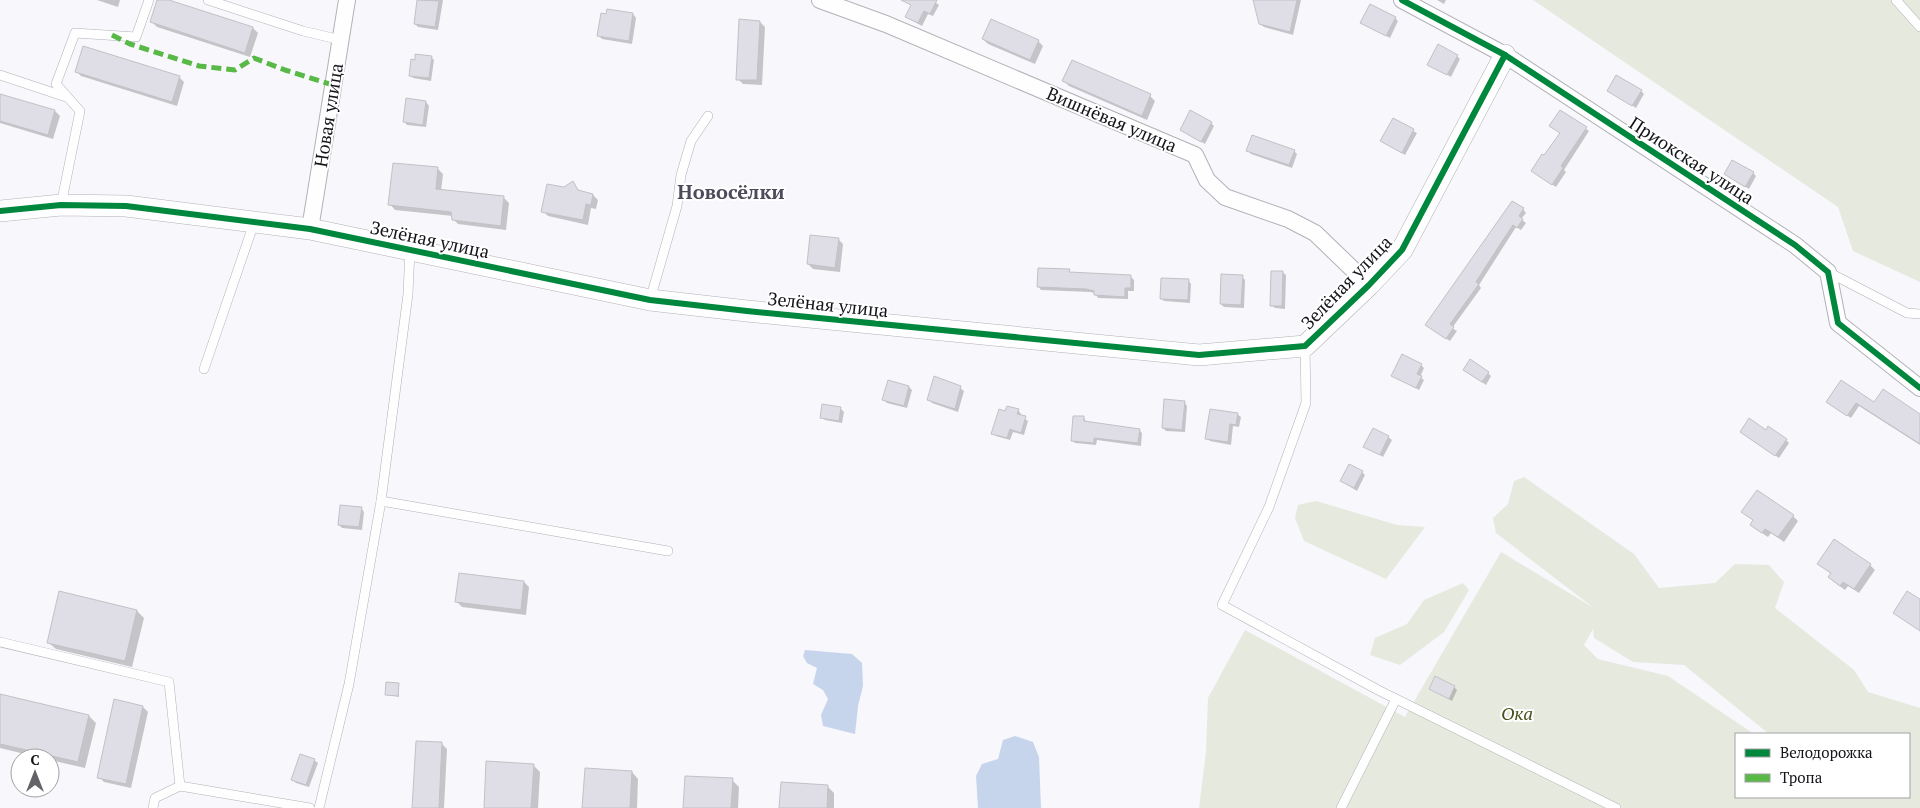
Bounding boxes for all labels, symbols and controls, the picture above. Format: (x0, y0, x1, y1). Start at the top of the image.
street label: Новая улица (308, 61, 348, 169)
street label: Вишнёвая улица (1043, 81, 1181, 157)
street label: Приокская улица (1625, 111, 1759, 209)
district label: Новосёлки (677, 178, 785, 205)
street label: Зелёная улица (368, 215, 492, 263)
street label: Зелёная улица (1295, 230, 1397, 334)
street label: Зелёная улица (766, 286, 890, 322)
park label: Ока (1501, 701, 1533, 725)
legend (1735, 733, 1910, 798)
text: Велодорожка (1780, 742, 1873, 762)
north arrow (10, 748, 60, 798)
text: С (30, 750, 40, 769)
text: Тропа (1780, 767, 1823, 787)

